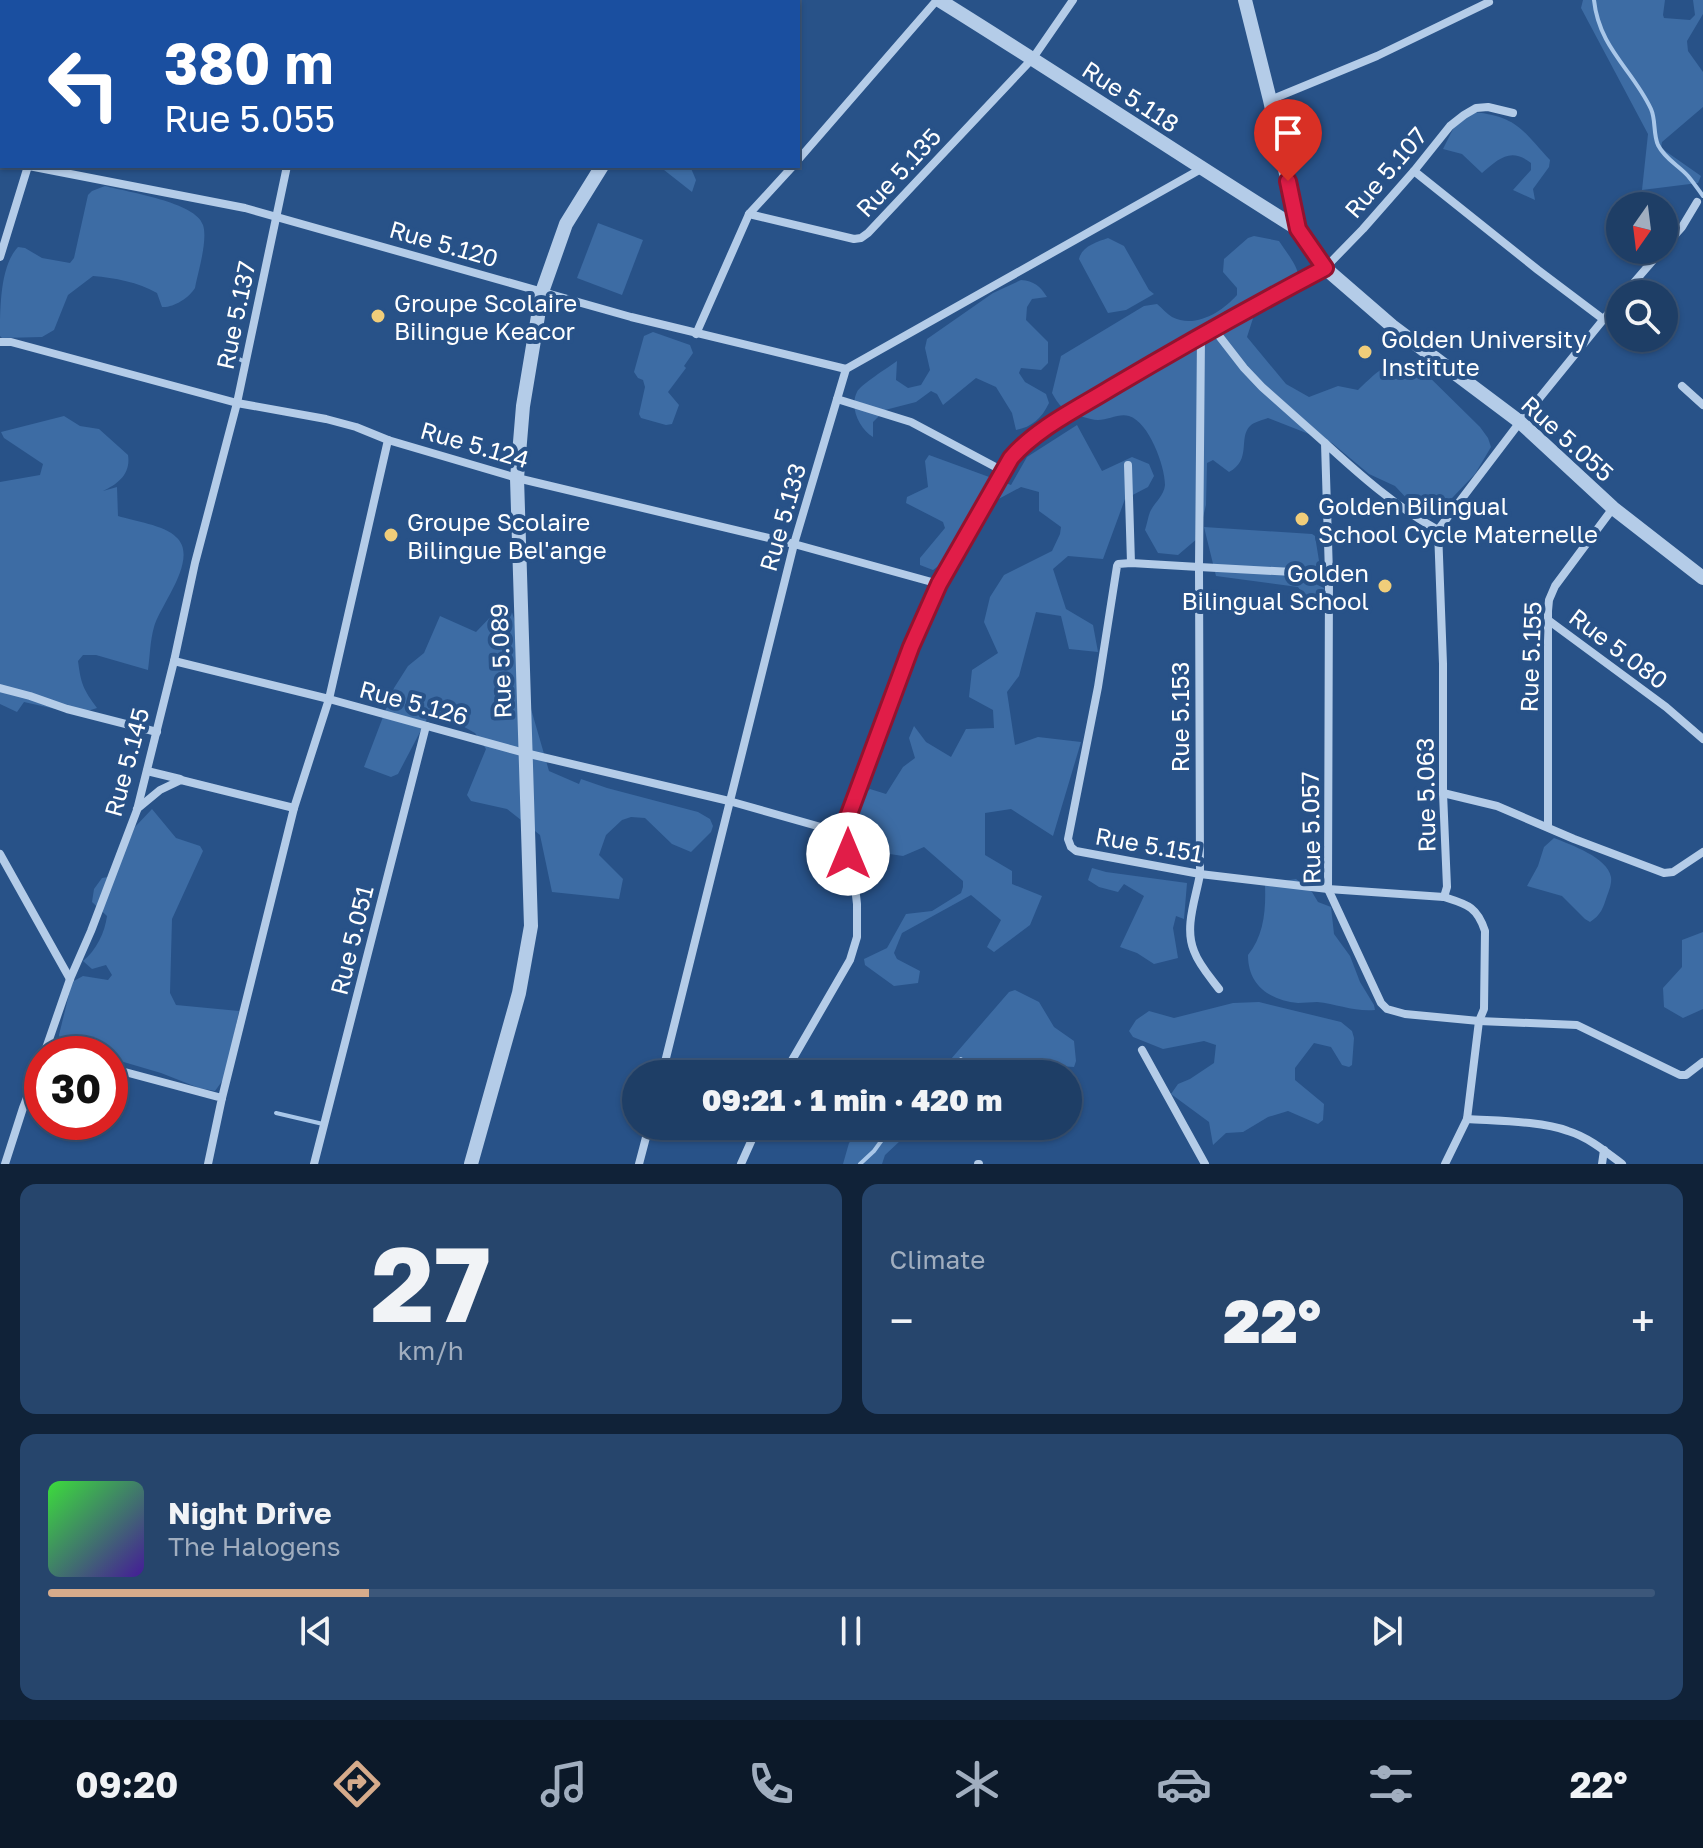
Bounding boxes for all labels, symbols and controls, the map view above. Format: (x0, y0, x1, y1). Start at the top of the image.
text: 380 m (164, 29, 333, 96)
icon: left (32, 32, 136, 136)
street label: Rue 5.118 (1077, 54, 1185, 138)
text: Rue 5.055 (164, 97, 335, 140)
pin (1254, 99, 1322, 181)
icon: arrive (1266, 111, 1310, 155)
street label: Rue 5.107 (1338, 121, 1432, 223)
street label: Rue 5.135 (850, 122, 946, 222)
north arrow (1606, 192, 1678, 264)
map controls (1606, 192, 1678, 352)
street label: Rue 5.120 (386, 214, 502, 272)
street label: Rue 5.137 (209, 258, 261, 372)
button: search (1606, 280, 1678, 352)
place label: Groupe Scolaire Bilingue Keacor (394, 288, 577, 345)
marker: Groupe Scolaire Bilingue Keacor (369, 307, 387, 325)
place label: Golden University Institute (1381, 324, 1587, 381)
marker: Golden University Institute (1356, 343, 1374, 361)
street label: Rue 5.055 (1516, 389, 1620, 487)
street label: Rue 5.124 (417, 415, 533, 473)
street label: Rue 5.133 (753, 460, 811, 574)
place label: Golden Bilingual School Cycle Maternelle (1318, 491, 1598, 548)
place label: Groupe Scolaire Bilingue Bel'ange (407, 507, 607, 564)
marker: Golden Bilingual School Cycle Maternelle (1293, 510, 1311, 528)
marker: Groupe Scolaire Bilingue Bel'ange (382, 526, 400, 544)
place label: Golden Bilingual School (1181, 558, 1369, 615)
marker: Golden Bilingual School (1376, 577, 1394, 595)
street label: Rue 5.155 (1514, 601, 1546, 713)
street label: Rue 5.080 (1564, 602, 1674, 694)
street label: Rue 5.089 (483, 603, 517, 719)
street label: Rue 5.153 (1165, 662, 1194, 773)
street label: Rue 5.126 (356, 674, 472, 730)
street label: Rue 5.145 (98, 704, 154, 820)
street label: Rue 5.063 (1410, 737, 1440, 853)
street label: Rue 5.057 (1295, 771, 1325, 885)
position arrow (806, 812, 890, 896)
street label: Rue 5.151 (1093, 820, 1205, 868)
street label: Rue 5.051 (323, 882, 379, 998)
speed limit sign: 30 (24, 1036, 128, 1140)
text: 09:21 · 1 min · 420 m (702, 1082, 1002, 1118)
text: 27 (371, 1220, 491, 1345)
text: Climate (890, 1244, 985, 1275)
text: 22° (1223, 1284, 1321, 1356)
text: − (890, 1294, 914, 1347)
text: + (1631, 1294, 1655, 1347)
text: km/h (398, 1335, 464, 1366)
text: Night Drive (168, 1495, 332, 1531)
text: The Halogens (168, 1531, 341, 1562)
icon: previous (294, 1609, 338, 1653)
icon: pause (829, 1609, 873, 1653)
icon: next (1365, 1609, 1409, 1653)
icon: directions (329, 1756, 385, 1812)
icon: music (536, 1756, 592, 1812)
icon: phone (743, 1756, 799, 1812)
icon: climate (949, 1756, 1005, 1812)
icon: car (1156, 1756, 1212, 1812)
icon: filters (1363, 1756, 1419, 1812)
text: 09:20 (75, 1763, 179, 1806)
text: 22° (1570, 1763, 1628, 1806)

